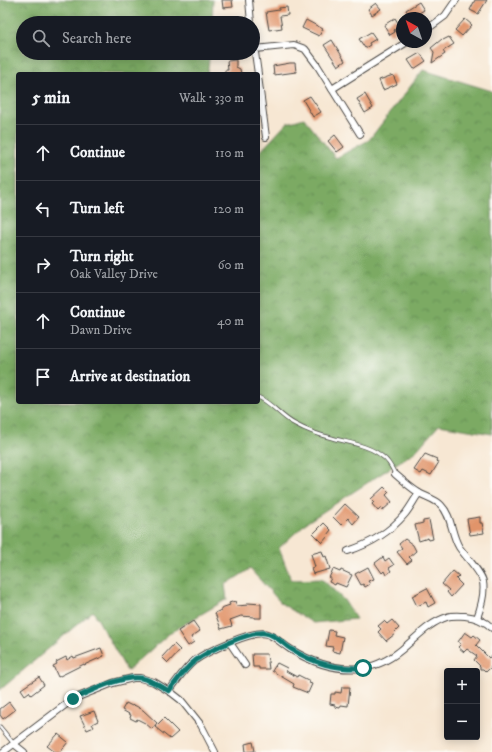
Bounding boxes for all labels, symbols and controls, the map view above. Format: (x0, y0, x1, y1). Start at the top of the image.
north arrow (396, 12, 432, 48)
search box (16, 16, 260, 60)
icon: search (30, 27, 52, 49)
text: Search here (62, 29, 131, 48)
text: 5 min (32, 87, 70, 109)
text: Walk · 330 m (179, 90, 244, 106)
icon: ahead (32, 142, 54, 164)
text: Continue (70, 143, 125, 162)
text: 110 m (215, 145, 244, 161)
icon: left (32, 198, 54, 220)
text: Turn left (70, 199, 124, 218)
text: 120 m (213, 201, 244, 217)
text: Turn right (70, 247, 133, 266)
icon: right (32, 254, 54, 276)
text: 60 m (218, 257, 244, 273)
text: Oak Valley Drive (70, 266, 158, 282)
text: Continue (70, 303, 125, 322)
icon: ahead (32, 310, 54, 332)
text: 40 m (217, 313, 244, 329)
text: Dawn Drive (70, 322, 132, 338)
icon: arrive (32, 366, 54, 388)
text: Arrive at destination (70, 367, 190, 386)
route start (354, 659, 372, 677)
map controls (444, 668, 480, 740)
button: + (444, 668, 480, 704)
route end (64, 690, 82, 708)
button: − (444, 704, 480, 740)

